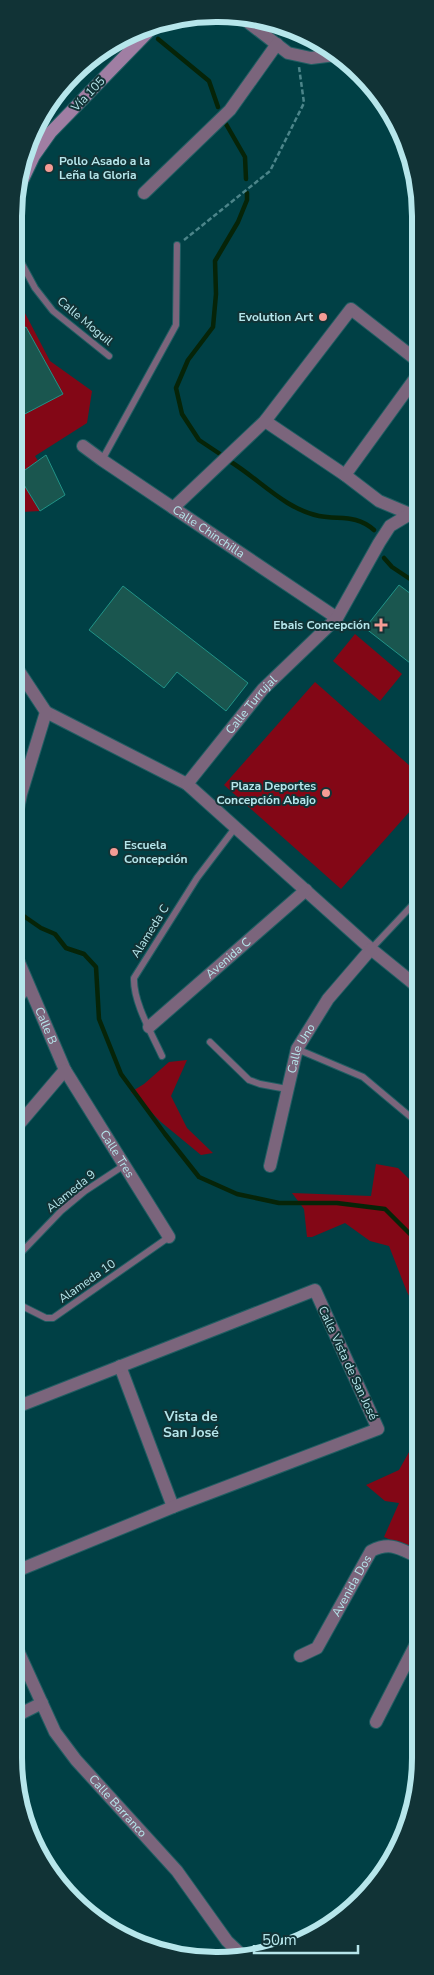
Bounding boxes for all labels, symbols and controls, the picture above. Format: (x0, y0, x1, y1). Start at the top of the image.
street label: Vía 105 (67, 73, 108, 115)
place label: Pollo Asado a la Leña la Gloria (59, 153, 150, 183)
marker: Pollo Asado a la Leña la Gloria (43, 162, 55, 174)
street label: Calle Moguil (54, 293, 116, 349)
place label: Evolution Art (239, 309, 313, 325)
marker: Evolution Art (317, 311, 329, 323)
street label: Calle Chinchilla (169, 502, 248, 562)
place label: Ebais Concepción (273, 617, 370, 633)
marker: Ebais Concepción (374, 618, 388, 632)
street label: Calle Turrujal (222, 672, 281, 737)
place label: Plaza Deportes Concepción Abajo (216, 778, 316, 808)
marker: Plaza Deportes Concepción Abajo (320, 787, 332, 799)
place label: Escuela Concepción (124, 837, 188, 867)
marker: Escuela Concepción (108, 846, 120, 858)
street label: Alameda C (127, 901, 173, 961)
street label: Avenida C (202, 934, 254, 982)
street label: Calle B (31, 1005, 61, 1047)
street label: Calle Uno (284, 1020, 319, 1075)
street label: Calle Tres (96, 1127, 138, 1181)
street label: Alameda 9 (43, 1166, 99, 1216)
street label: Alameda 10 (55, 1255, 119, 1307)
street label: Calle Vista de San José (315, 1303, 381, 1423)
district label: Vista de San José (163, 1407, 219, 1442)
street label: Avenida Dos (328, 1552, 375, 1620)
street label: Calle Barranco (85, 1771, 151, 1841)
scale bar (254, 1922, 358, 1954)
text: 50 m (262, 1930, 297, 1950)

